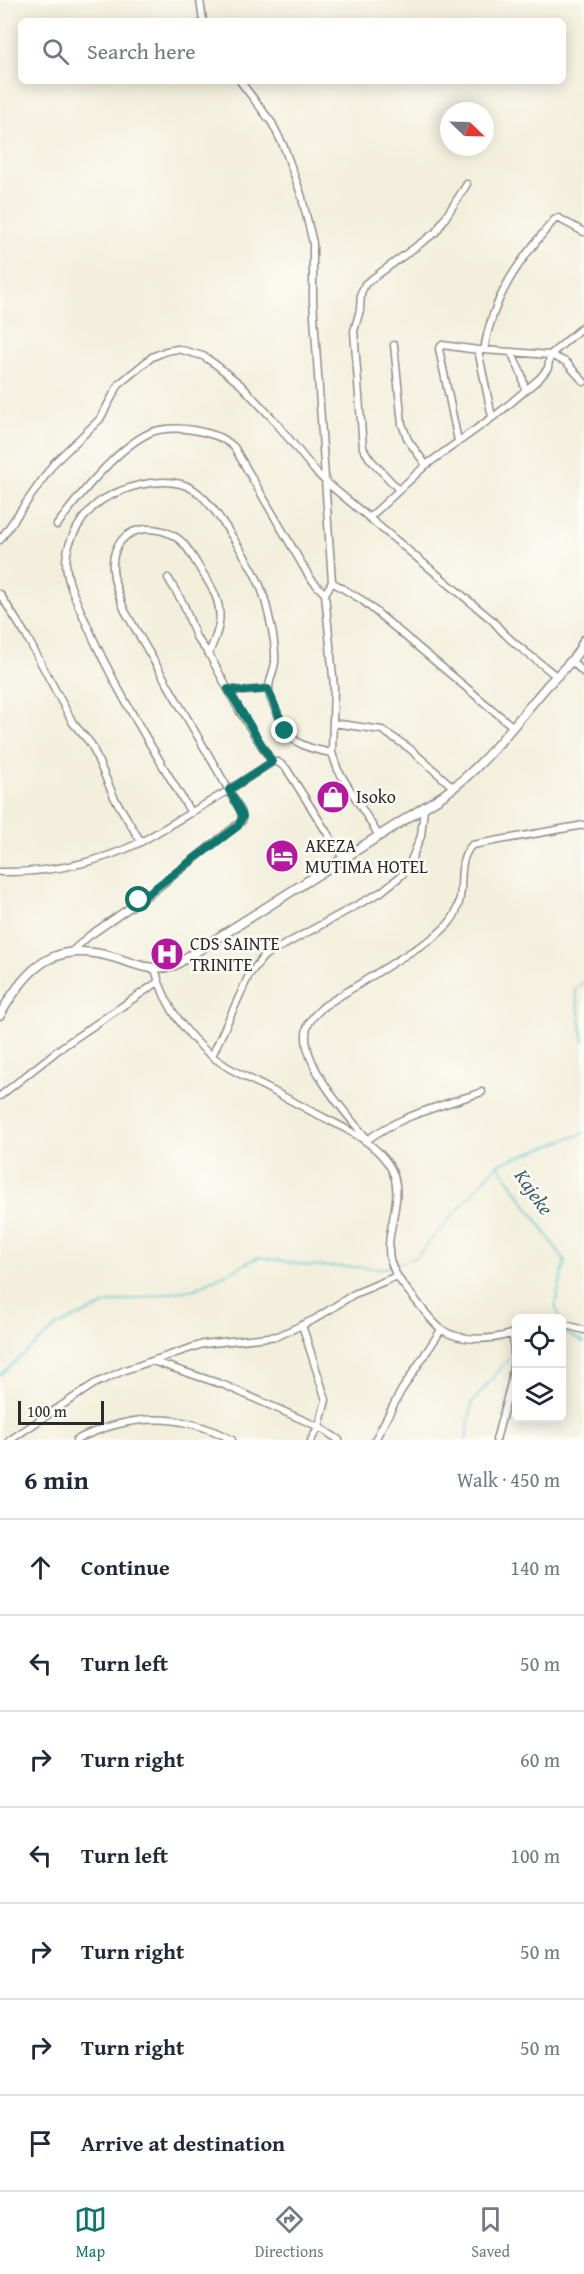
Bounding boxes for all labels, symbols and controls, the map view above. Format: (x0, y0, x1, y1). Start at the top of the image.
search box (18, 18, 566, 84)
icon: search (39, 35, 72, 68)
text: Search here (87, 35, 196, 67)
north arrow (440, 102, 494, 156)
route end (271, 717, 297, 743)
shop icon: Isoko (315, 779, 351, 815)
place label: Isoko (356, 783, 396, 810)
place label: AKEZA MUTIMA HOTEL (305, 832, 428, 880)
hotel icon: AKEZA MUTIMA HOTEL (264, 838, 300, 874)
route start (125, 886, 151, 912)
place label: CDS SAINTE TRINITE (190, 930, 280, 978)
hospital icon: CDS SAINTE TRINITE (149, 936, 185, 972)
water label: Kajeke (507, 1162, 561, 1221)
map controls (512, 1314, 566, 1422)
button: locate (512, 1314, 566, 1368)
button: layers (512, 1368, 566, 1422)
scale bar (18, 1398, 104, 1426)
text: 100 m (27, 1399, 67, 1423)
text: 6 min (24, 1460, 89, 1499)
text: Walk · 450 m (457, 1465, 560, 1494)
icon: ahead (24, 1551, 57, 1584)
text: Continue (81, 1551, 170, 1583)
text: 140 m (510, 1553, 560, 1582)
icon: left (24, 1647, 57, 1680)
text: Turn left (81, 1647, 168, 1679)
text: 50 m (520, 1649, 560, 1678)
icon: right (24, 1743, 57, 1776)
text: Turn right (81, 1743, 184, 1775)
text: 60 m (520, 1745, 560, 1774)
icon: left (24, 1839, 57, 1872)
text: Turn left (81, 1839, 168, 1871)
text: 100 m (510, 1841, 560, 1870)
icon: right (24, 1935, 57, 1968)
text: Turn right (81, 1935, 184, 1967)
text: 50 m (520, 1937, 560, 1966)
icon: right (24, 2031, 57, 2064)
text: Turn right (81, 2031, 184, 2063)
text: 50 m (520, 2033, 560, 2062)
icon: arrive (24, 2127, 57, 2160)
text: Arrive at destination (81, 2127, 285, 2159)
tab: Map (74, 2203, 107, 2263)
tab: Directions (255, 2203, 324, 2263)
tab: Saved (471, 2203, 510, 2263)

